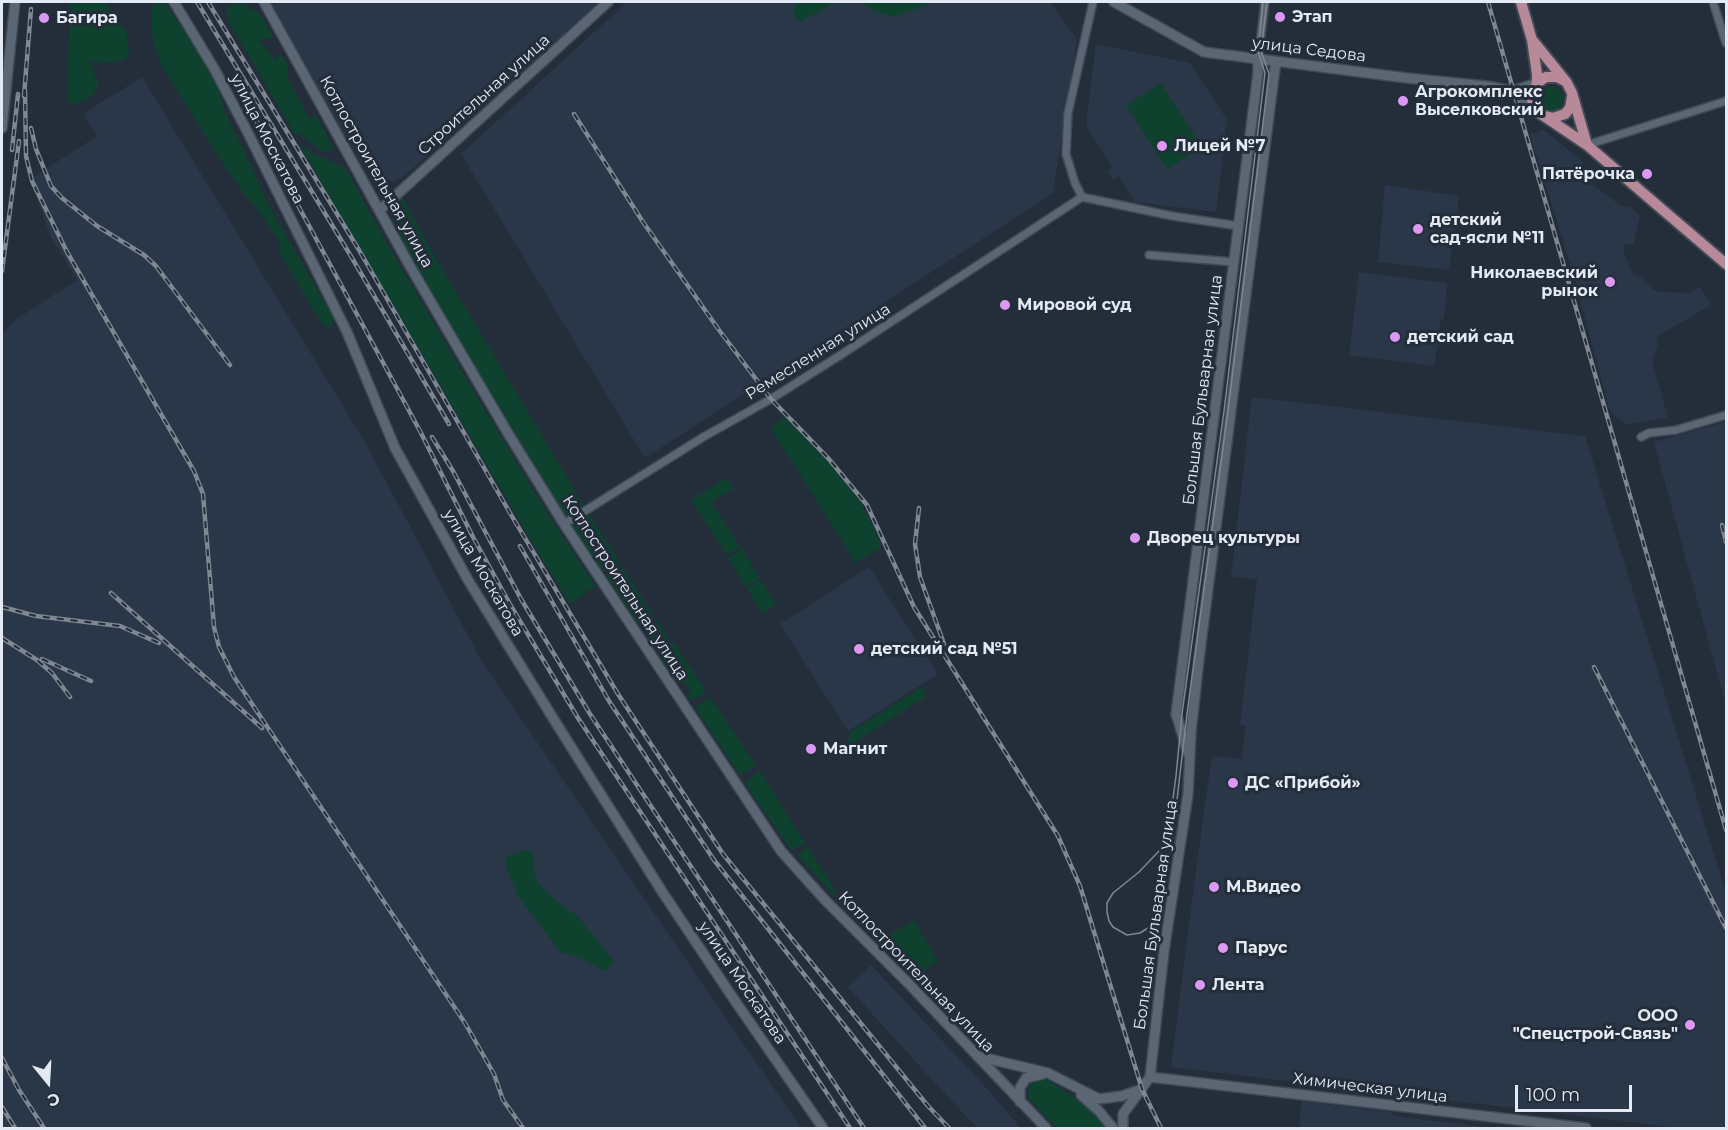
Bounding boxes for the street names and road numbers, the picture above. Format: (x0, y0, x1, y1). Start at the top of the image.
street label: Строительная улица (414, 31, 554, 159)
street label: улица Седова (1251, 33, 1367, 67)
street label: улица Москатова (226, 71, 308, 207)
street label: Котлостроительная улица (315, 73, 437, 271)
street label: Большая Бульварная улица (1179, 274, 1227, 506)
street label: Ремесленная улица (742, 300, 894, 404)
street label: Котлостроительная улица (558, 492, 692, 684)
street label: улица Москатова (439, 506, 527, 640)
street label: Большая Бульварная улица (1130, 799, 1182, 1031)
street label: Котлостроительная улица (834, 887, 998, 1057)
street label: улица Москатова (694, 918, 790, 1048)
street label: Химическая улица (1292, 1069, 1448, 1107)

